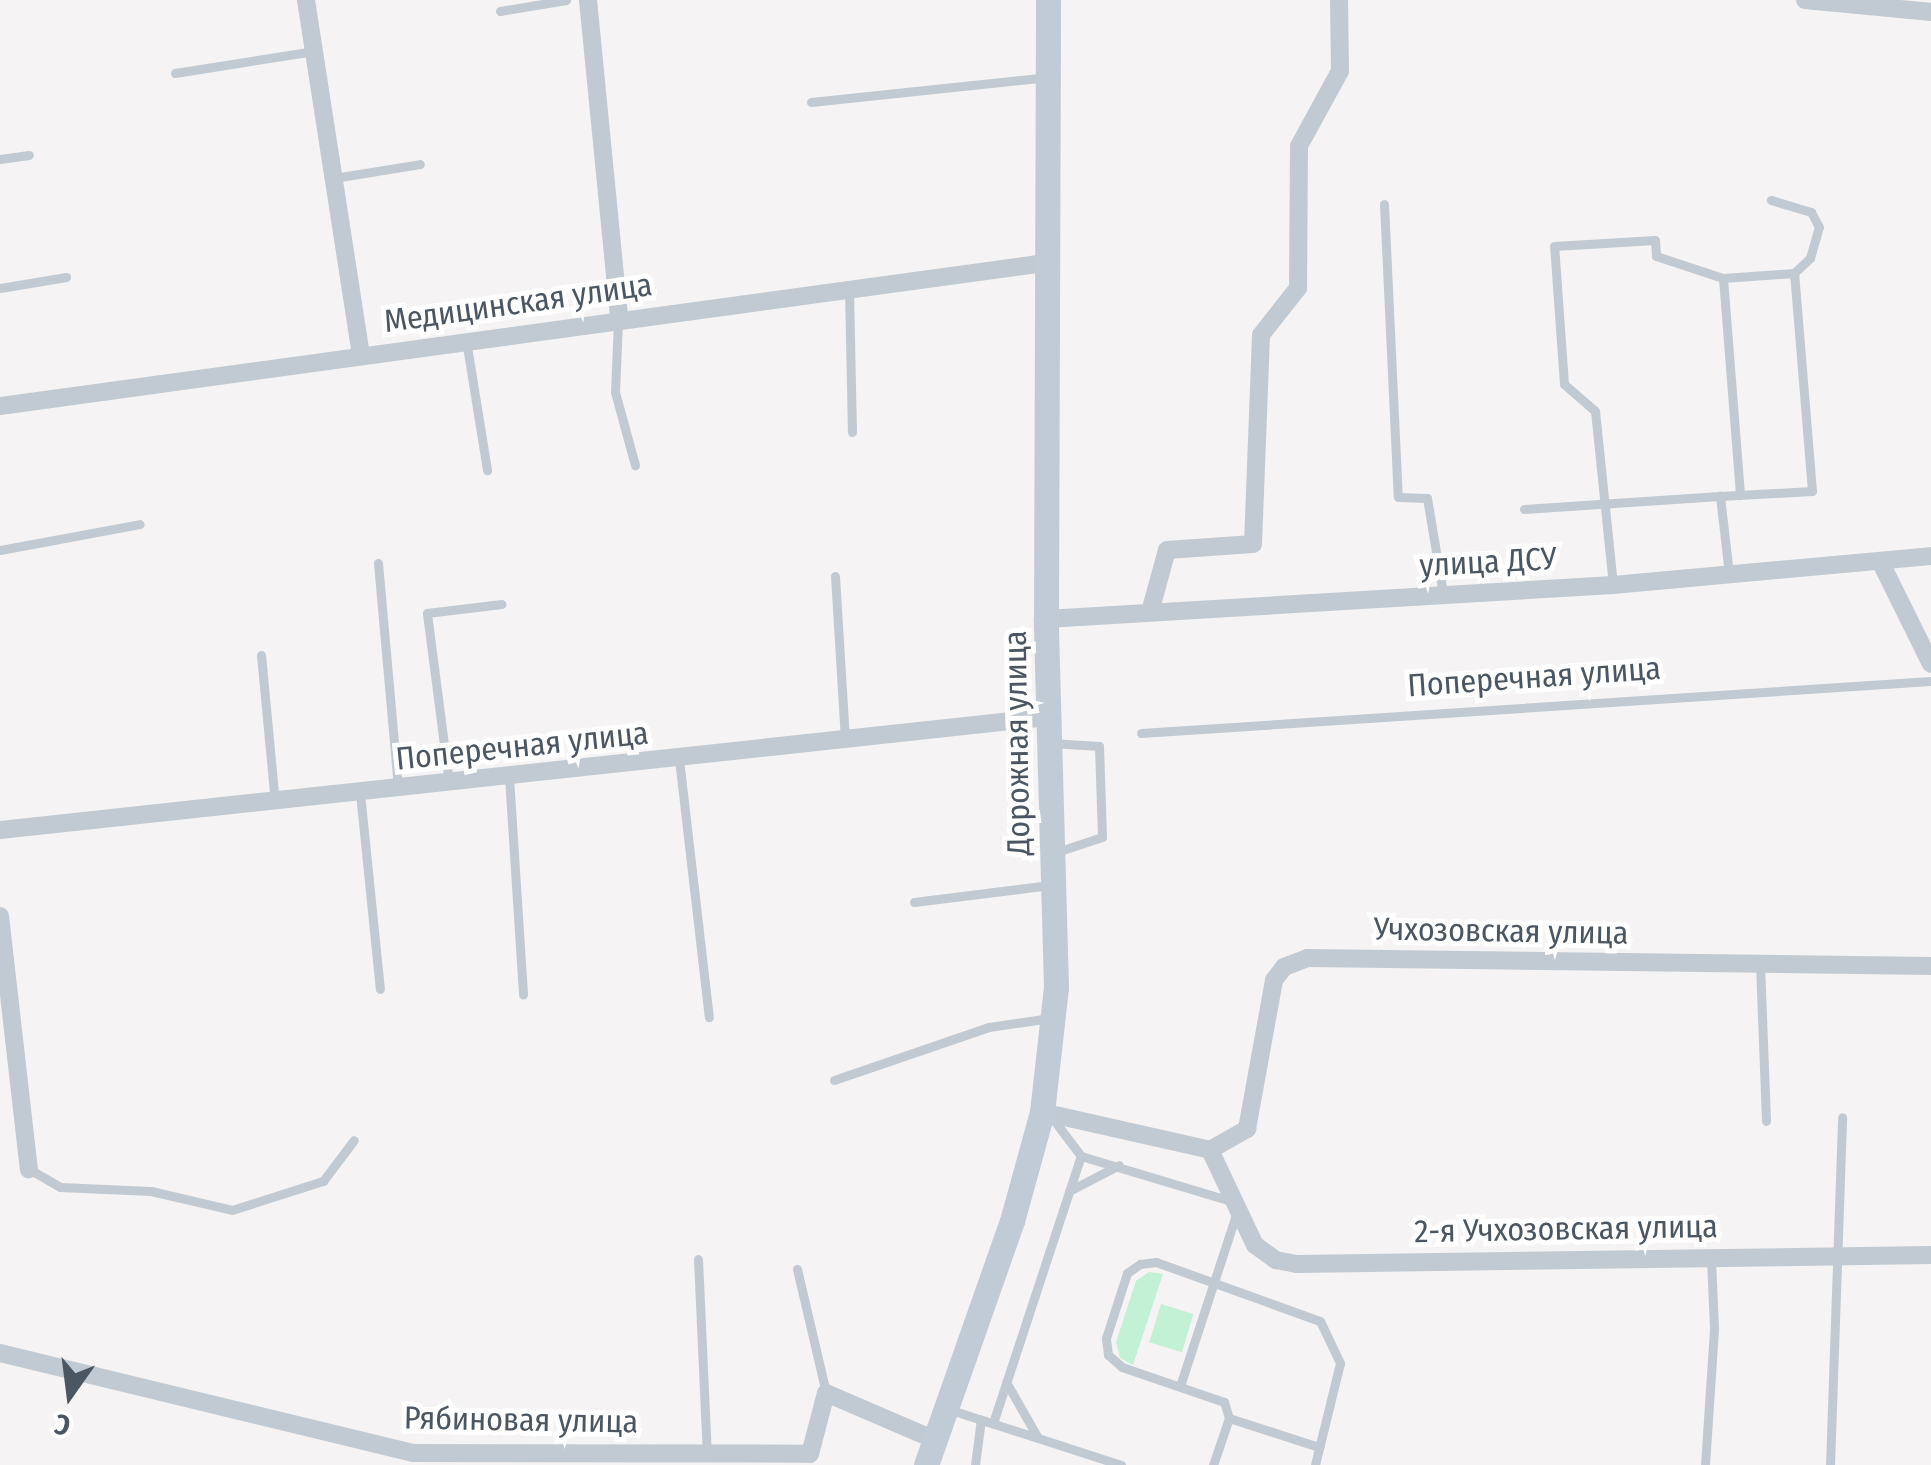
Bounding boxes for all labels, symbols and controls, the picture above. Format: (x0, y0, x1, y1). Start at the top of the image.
street label: Медицинская улица (382, 265, 654, 341)
street label: улица ДСУ (1419, 539, 1557, 585)
street label: Дорожная улица (996, 630, 1038, 856)
street label: Поперечная улица (1406, 649, 1662, 705)
street label: Поперечная улица (394, 714, 650, 778)
street label: Учхозовская улица (1373, 910, 1629, 952)
street label: 2-я Учхозовская улица (1414, 1207, 1718, 1251)
north arrow (20, 1345, 120, 1445)
street label: Рябиновая улица (404, 1399, 638, 1441)
text: С (52, 1407, 74, 1442)

